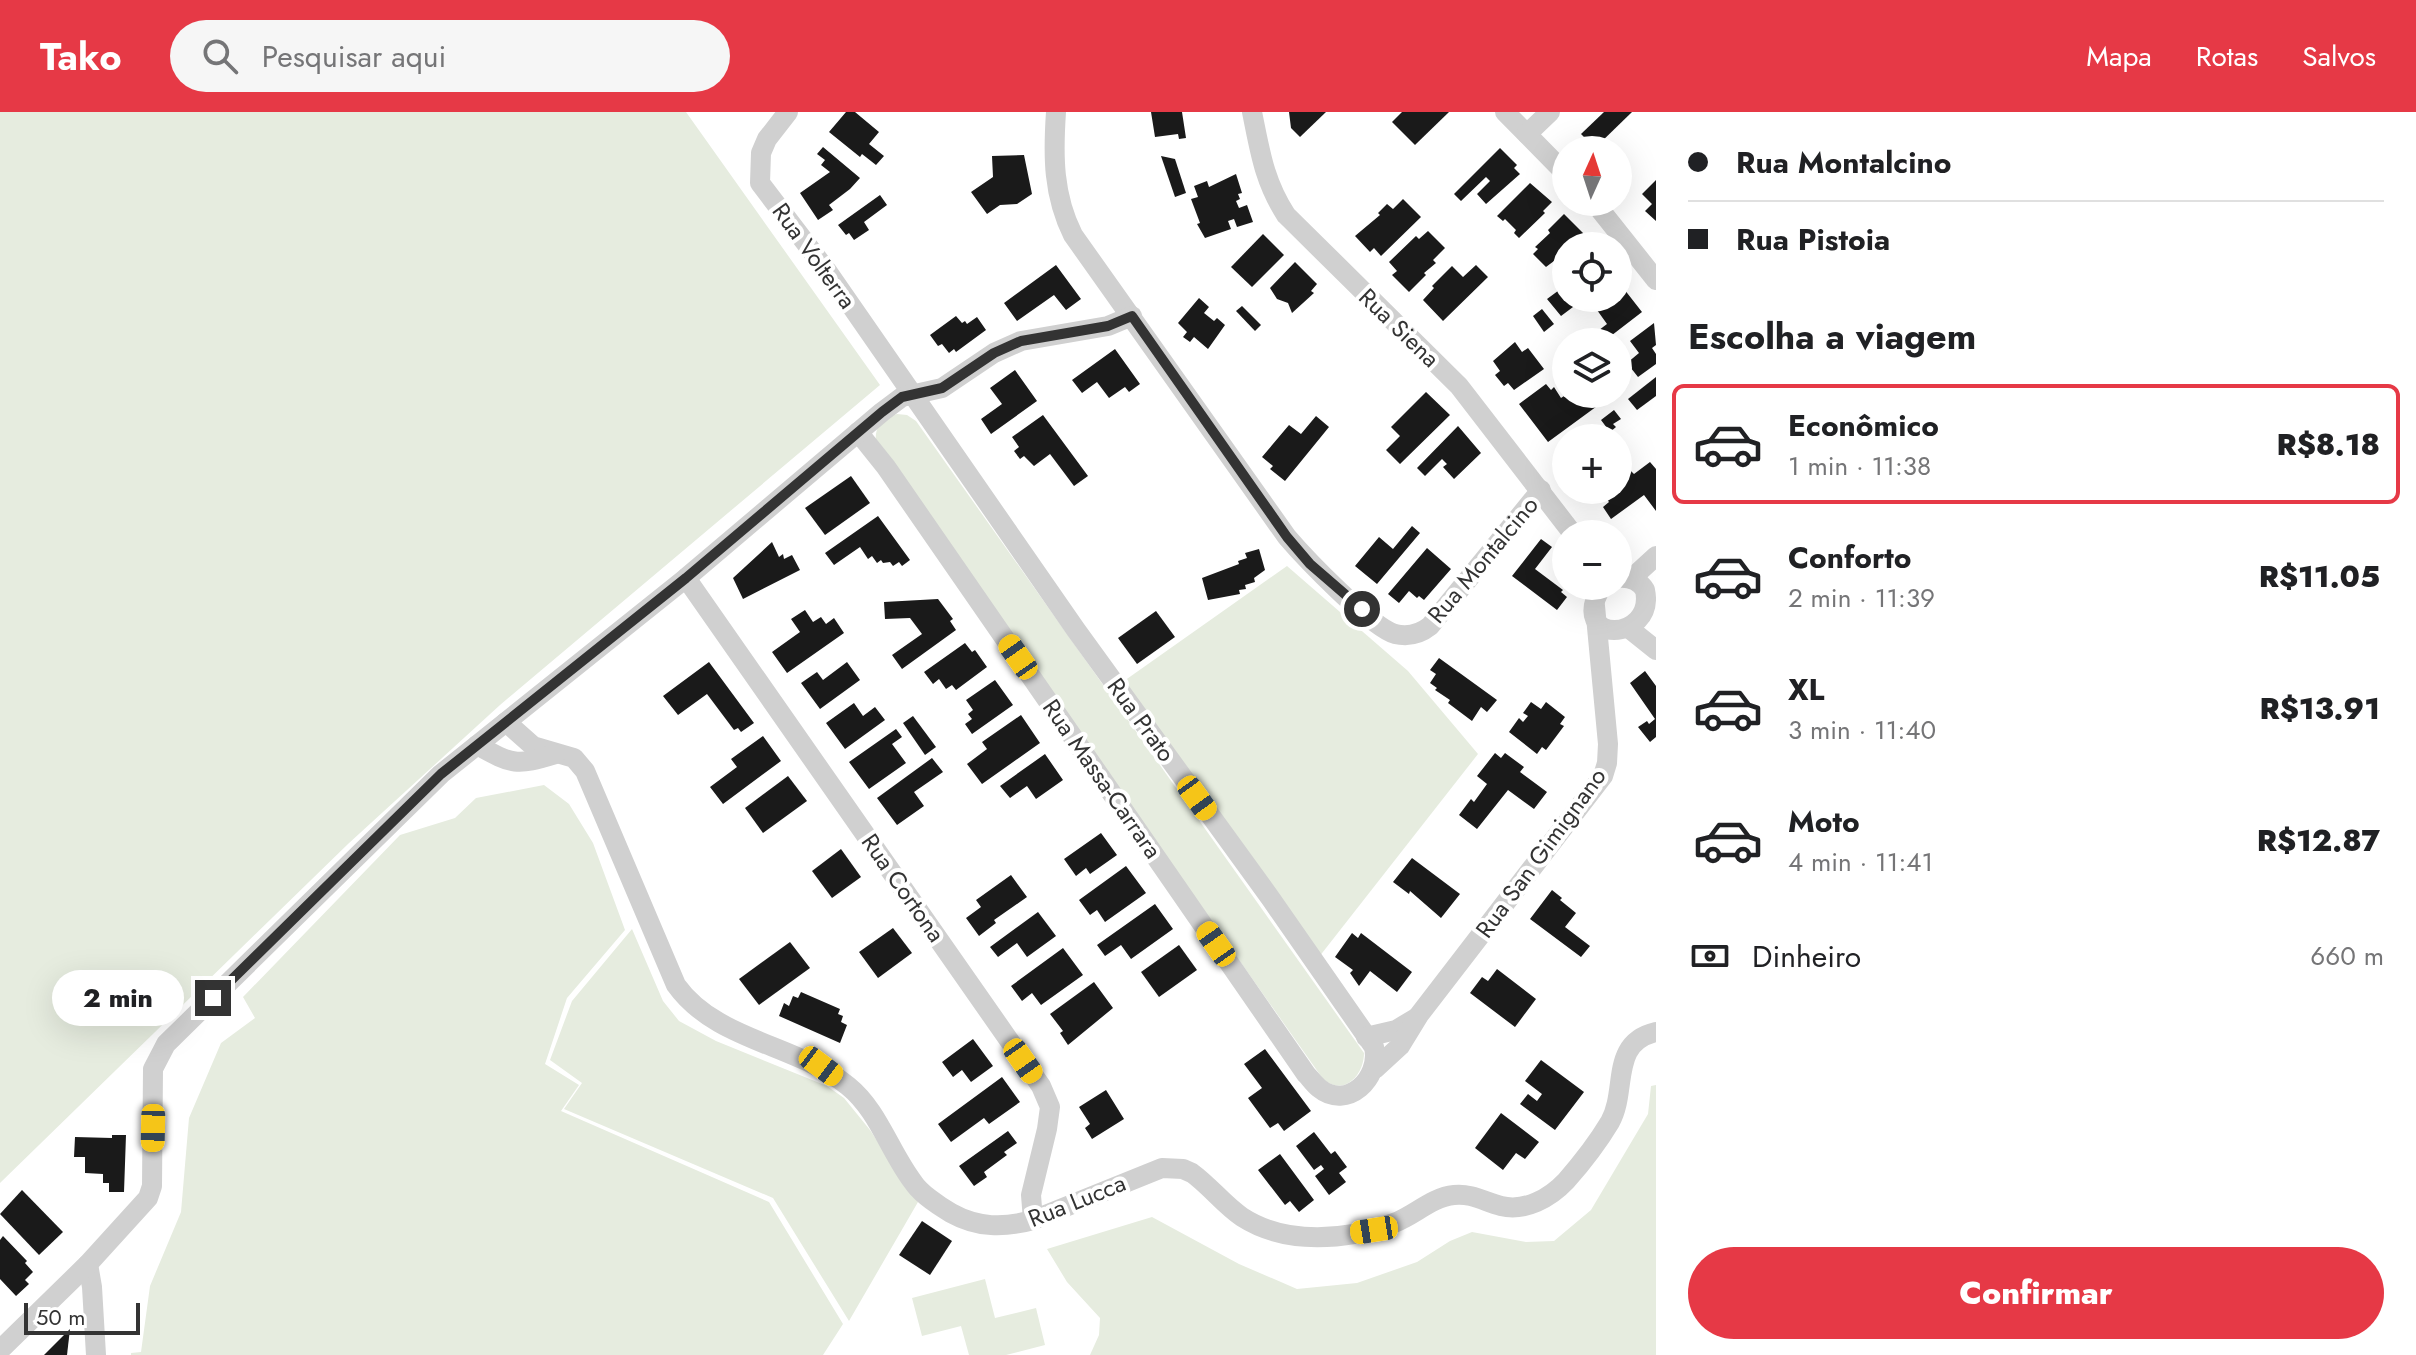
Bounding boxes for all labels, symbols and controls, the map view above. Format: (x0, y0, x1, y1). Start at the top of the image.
search box (170, 20, 730, 92)
text: Tako (40, 29, 122, 84)
icon: search (198, 34, 242, 78)
text: Pesquisar aqui (262, 35, 446, 78)
text: Mapa (2086, 36, 2152, 77)
text: Rotas (2196, 36, 2258, 77)
text: Salvos (2302, 36, 2376, 77)
north arrow (1552, 136, 1632, 216)
map controls (1552, 136, 1632, 600)
text: Rua Montalcino (1736, 141, 1951, 184)
street label: Rua Volterra (764, 195, 865, 316)
text: Rua Pistoia (1736, 218, 1890, 261)
button: locate (1552, 232, 1632, 312)
street label: Rua Siena (1351, 280, 1448, 375)
text: Escolha a viagem (1688, 310, 1976, 362)
button: layers (1552, 328, 1632, 408)
text: Econômico (1788, 404, 1939, 447)
icon: car (1692, 408, 1764, 480)
text: R$8.18 (2277, 423, 2380, 466)
button: + (1552, 424, 1632, 504)
text: 1 min · 11:38 (1788, 447, 1931, 485)
street label: Rua Montalcino (1419, 489, 1546, 631)
button: − (1552, 520, 1632, 600)
text: Conforto (1788, 536, 1912, 579)
icon: car (1692, 540, 1764, 612)
text: R$11.05 (2259, 555, 2380, 598)
text: 2 min · 11:39 (1788, 579, 1935, 617)
route start (1344, 591, 1380, 627)
car (994, 630, 1042, 684)
text: XL (1788, 668, 1824, 711)
street label: Rua Prato (1099, 671, 1184, 769)
icon: car (1692, 672, 1764, 744)
text: R$13.91 (2260, 687, 2380, 730)
street label: Rua Massa-Carrara (1034, 692, 1171, 866)
text: 3 min · 11:40 (1788, 711, 1936, 749)
street label: Rua San Gimignano (1467, 760, 1614, 945)
car (1173, 772, 1221, 824)
text: Moto (1788, 800, 1860, 843)
icon: car (1692, 804, 1764, 876)
text: R$12.87 (2257, 819, 2380, 862)
street label: Rua Cortona (853, 826, 954, 949)
text: 4 min · 11:41 (1788, 843, 1933, 881)
car (1192, 917, 1240, 971)
icon: cash (1688, 934, 1732, 978)
text: Dinheiro (1752, 935, 1861, 978)
text: 660 m (2310, 937, 2384, 975)
callout: 2 min (53, 970, 185, 1026)
text: 2 min (83, 979, 153, 1017)
route end (195, 980, 231, 1016)
car (999, 1034, 1047, 1088)
car (795, 1042, 847, 1090)
car (141, 1104, 165, 1152)
street label: Rua Lucca (1023, 1165, 1131, 1236)
car (1348, 1214, 1400, 1246)
button: Confirmar (1688, 1247, 2384, 1339)
scale bar (24, 1299, 140, 1335)
text: 50 m (36, 1301, 85, 1333)

